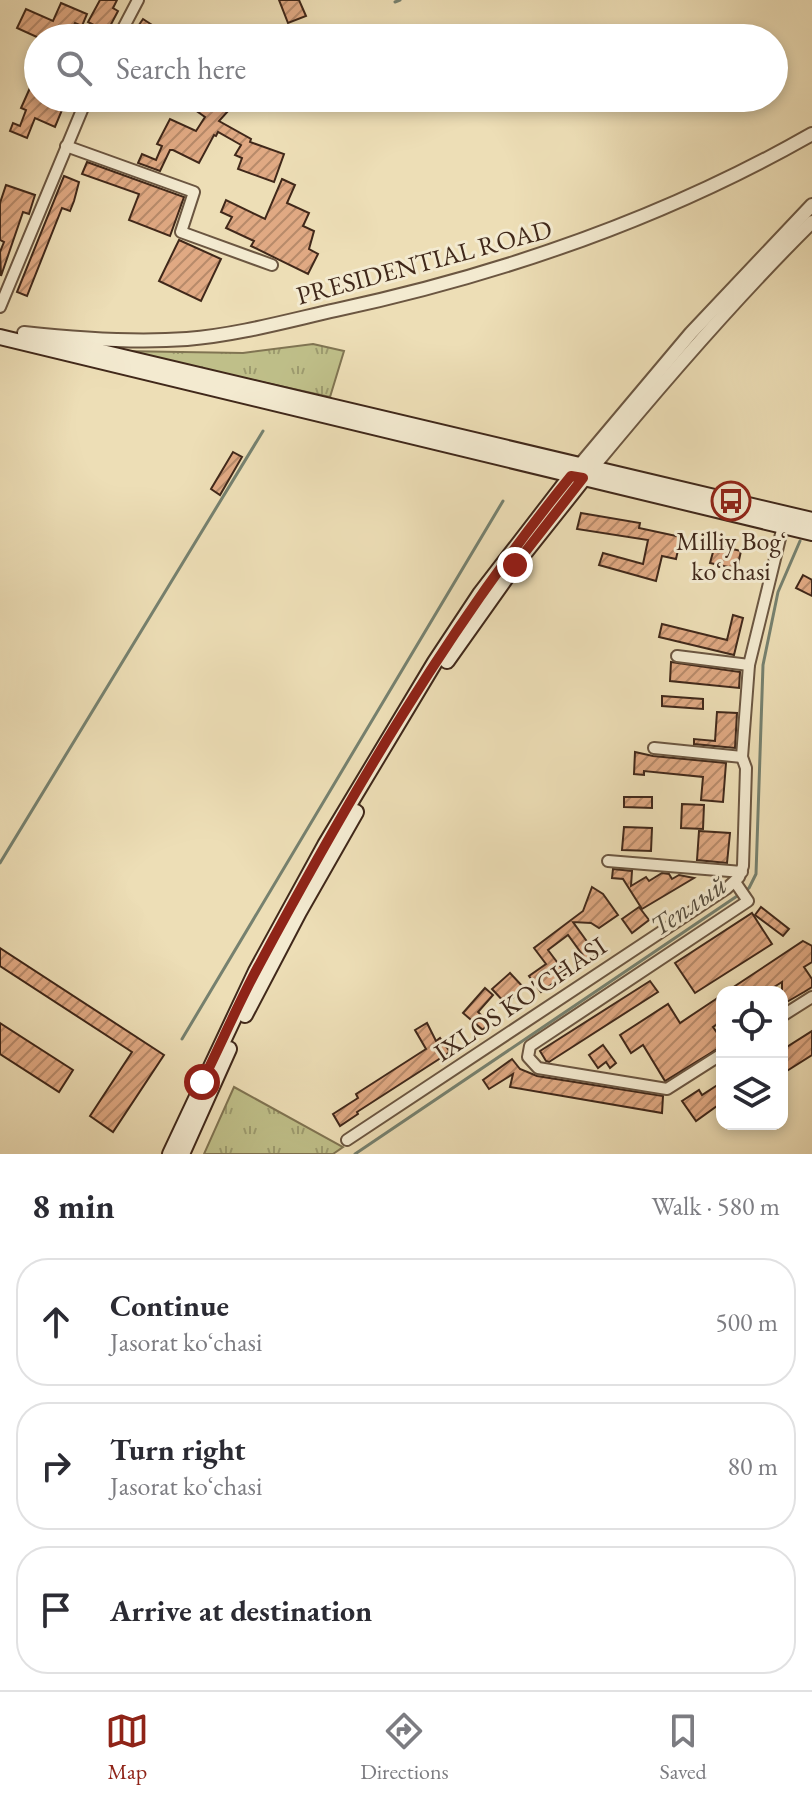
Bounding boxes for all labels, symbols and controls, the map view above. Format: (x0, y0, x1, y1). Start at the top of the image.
search box (24, 24, 788, 112)
icon: search (52, 46, 96, 90)
text: Search here (116, 49, 246, 88)
street label: PRESIDENTIAL ROAD (292, 212, 556, 312)
bus stop icon: Milliy Bogʻ koʻchasi (710, 480, 752, 522)
place label: Milliy Bogʻ koʻchasi (676, 524, 786, 588)
route end (497, 547, 533, 583)
water label: Теплый (643, 866, 733, 944)
street label: IXLOS KO'CHASI (427, 929, 613, 1069)
map controls (716, 986, 788, 1130)
button: locate (716, 986, 788, 1058)
button: layers (716, 1058, 788, 1130)
route start (184, 1064, 220, 1100)
text: 8 min (32, 1184, 115, 1228)
text: Walk · 580 m (652, 1189, 780, 1223)
text: Continue (110, 1286, 229, 1325)
icon: ahead (34, 1300, 78, 1344)
text: 500 m (715, 1305, 778, 1339)
text: Jasorat koʻchasi (110, 1325, 262, 1359)
text: Turn right (110, 1430, 246, 1469)
icon: right (34, 1444, 78, 1488)
text: 80 m (728, 1449, 778, 1483)
text: Jasorat koʻchasi (110, 1469, 262, 1503)
icon: arrive (34, 1588, 78, 1632)
text: Arrive at destination (110, 1591, 372, 1630)
tab: Map (105, 1709, 149, 1786)
tab: Directions (360, 1709, 449, 1786)
tab: Saved (659, 1709, 707, 1786)

